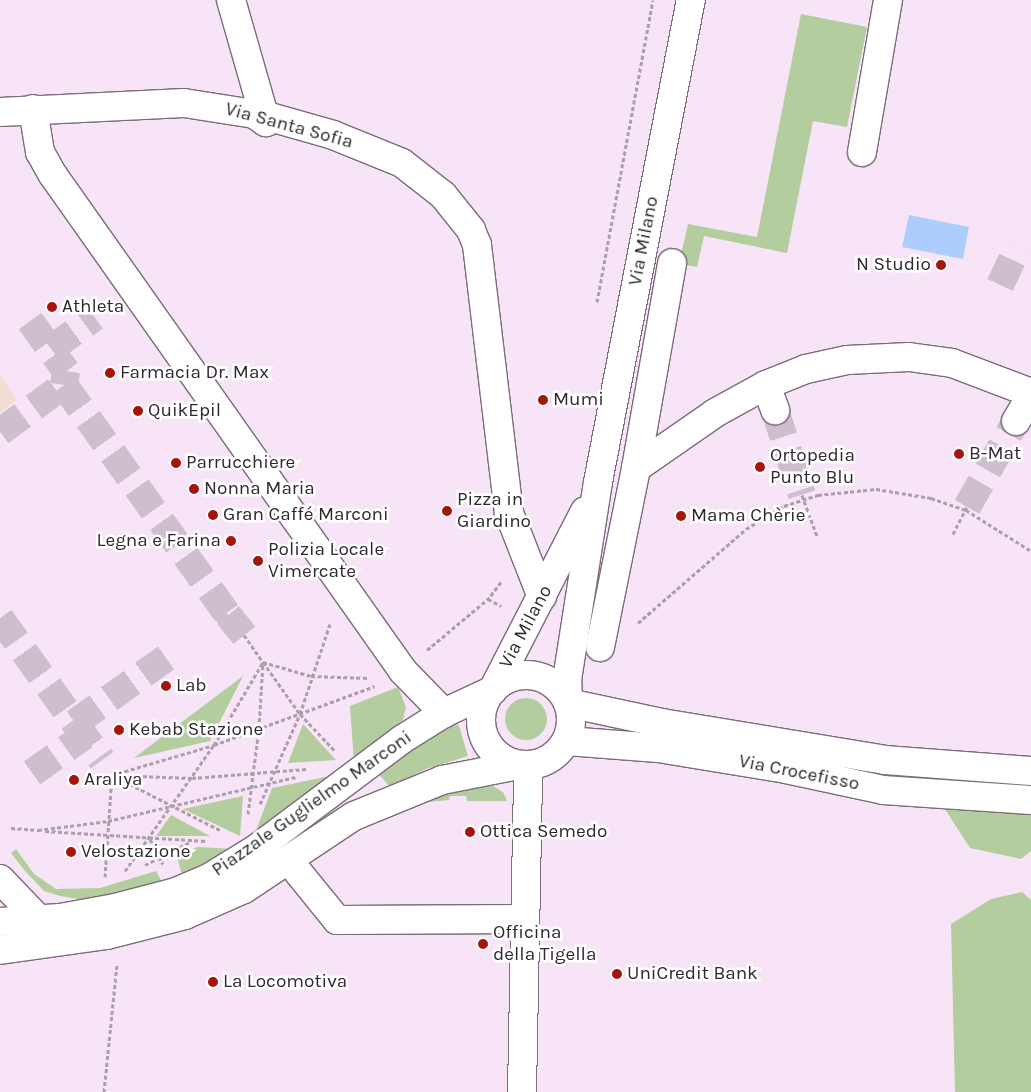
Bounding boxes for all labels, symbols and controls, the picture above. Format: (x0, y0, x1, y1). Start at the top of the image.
street label: Via Santa Sofia (223, 98, 355, 154)
street label: Via Milano (624, 194, 664, 288)
place label: N Studio (856, 254, 931, 276)
marker: N Studio (935, 259, 947, 271)
place label: Athleta (62, 296, 124, 318)
marker: Athleta (46, 301, 58, 313)
place label: Farmacia Dr. Max (120, 362, 269, 384)
marker: Farmacia Dr. Max (104, 367, 116, 379)
place label: Mumi (553, 389, 604, 411)
marker: Mumi (537, 394, 549, 406)
place label: QuikEpil (148, 400, 221, 422)
marker: QuikEpil (132, 405, 144, 417)
place label: B-Mat (969, 443, 1021, 465)
place label: Ortopedia Punto Blu (770, 445, 855, 489)
marker: B-Mat (953, 448, 965, 460)
place label: Parrucchiere (186, 452, 295, 474)
marker: Parrucchiere (170, 457, 182, 469)
marker: Ortopedia Punto Blu (754, 461, 766, 473)
place label: Nonna Maria (204, 478, 315, 500)
marker: Nonna Maria (188, 483, 200, 495)
place label: Pizza in Giardino (457, 489, 531, 533)
place label: Gran Caffé Marconi (223, 504, 389, 526)
marker: Pizza in Giardino (441, 505, 453, 517)
place label: Mama Chèrie (691, 505, 805, 527)
marker: Gran Caffé Marconi (207, 509, 219, 521)
marker: Mama Chèrie (675, 510, 687, 522)
place label: Legna e Farina (97, 530, 221, 552)
marker: Legna e Farina (225, 535, 237, 547)
place label: Polizia Locale Vimercate (268, 539, 384, 583)
marker: Polizia Locale Vimercate (252, 555, 264, 567)
street label: Via Milano (495, 582, 557, 672)
place label: Lab (176, 675, 207, 697)
marker: Lab (160, 680, 172, 692)
place label: Kebab Stazione (129, 719, 263, 741)
marker: Kebab Stazione (113, 724, 125, 736)
street label: Piazzale Guglielmo Marconi (208, 726, 416, 882)
street label: Via Crocefisso (737, 750, 861, 796)
place label: Araliya (84, 769, 143, 791)
marker: Araliya (68, 774, 80, 786)
place label: Ottica Semedo (480, 821, 607, 843)
marker: Ottica Semedo (464, 826, 476, 838)
place label: Velostazione (81, 841, 190, 863)
marker: Velostazione (65, 846, 77, 858)
place label: Officina della Tigella (493, 922, 596, 966)
marker: Officina della Tigella (477, 938, 489, 950)
place label: UniCredit Bank (627, 963, 758, 985)
marker: UniCredit Bank (611, 968, 623, 980)
place label: La Locomotiva (223, 971, 347, 993)
marker: La Locomotiva (207, 976, 219, 988)

